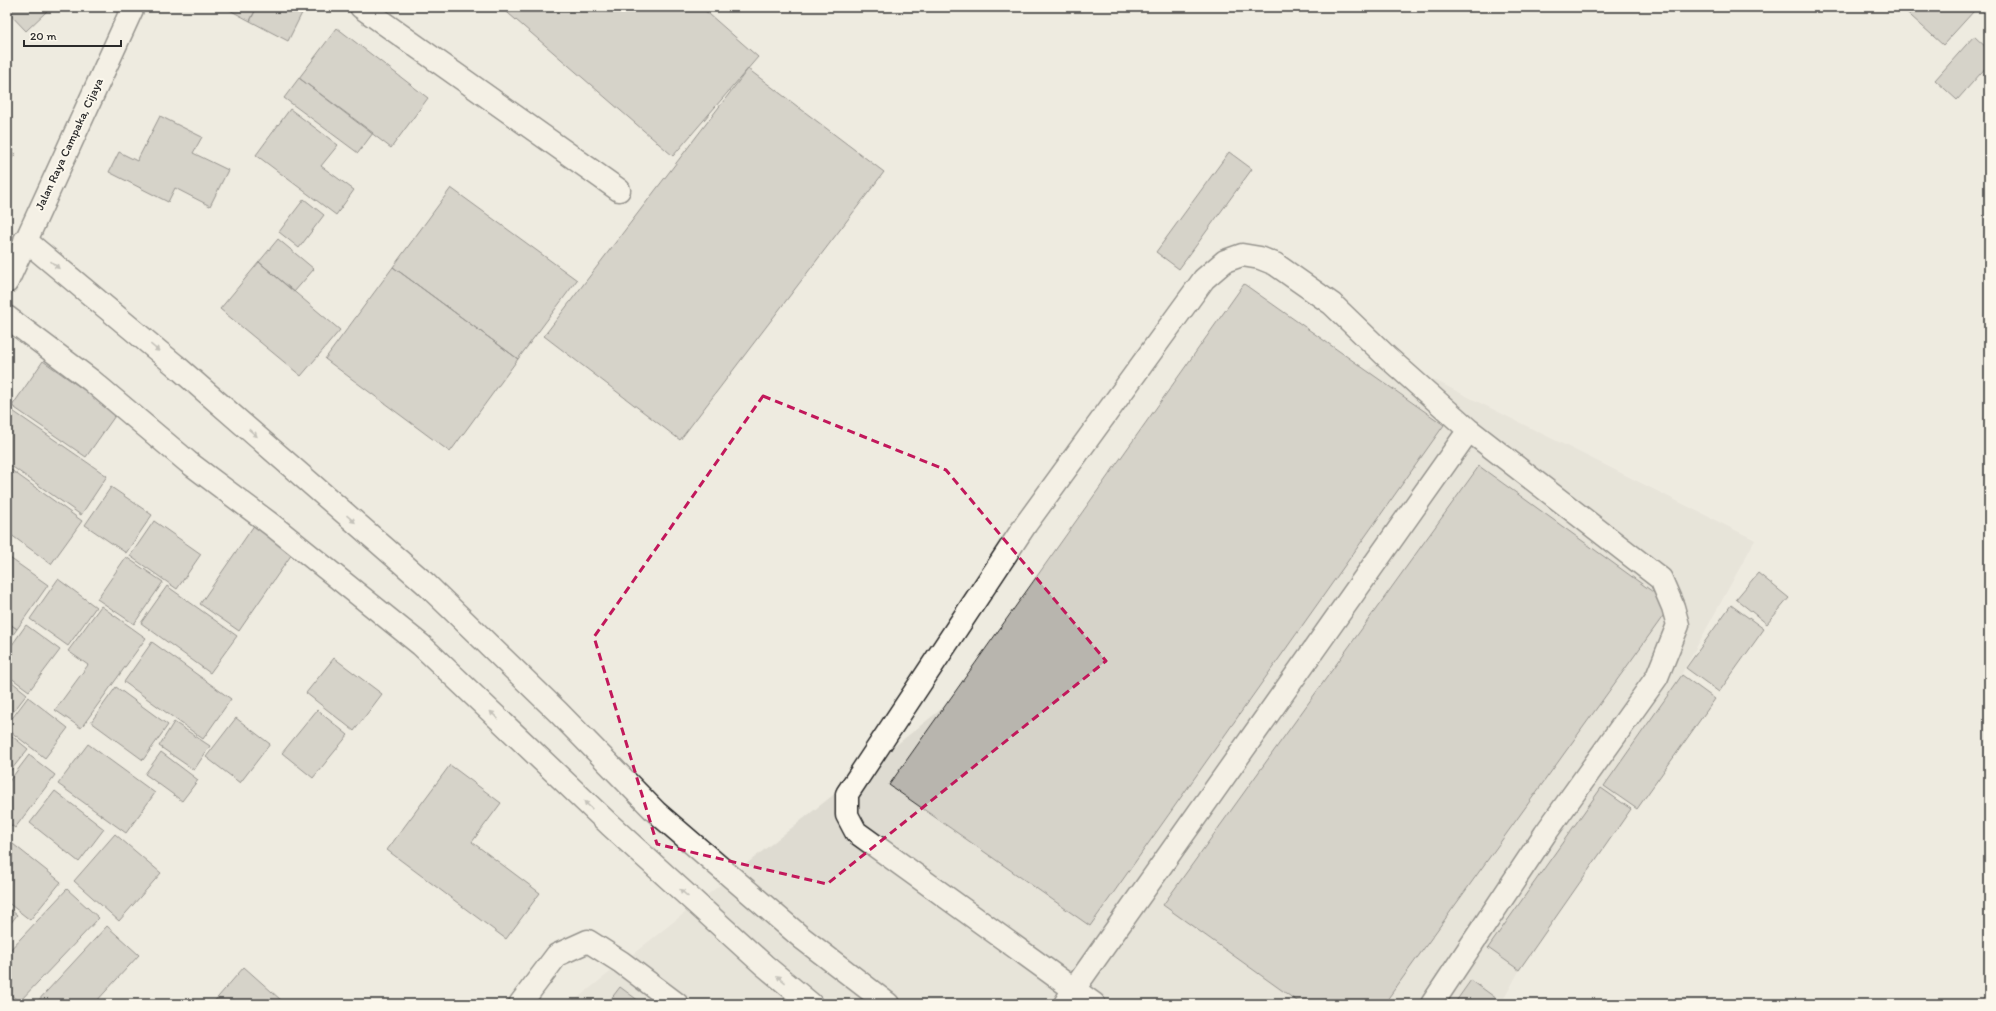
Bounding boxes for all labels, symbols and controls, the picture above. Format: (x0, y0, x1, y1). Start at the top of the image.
scale bar (24, 22, 121, 48)
text: 20 m (30, 29, 57, 43)
street label: Jalan Raya Campaka, Cijaya (32, 75, 106, 212)
one-way arrow (50, 260, 59, 269)
one-way arrow (149, 344, 160, 353)
one-way arrow (248, 428, 258, 438)
one-way arrow (346, 514, 356, 523)
one-way arrow (489, 710, 499, 720)
one-way arrow (583, 800, 593, 809)
one-way arrow (679, 888, 689, 897)
one-way arrow (776, 975, 786, 984)

